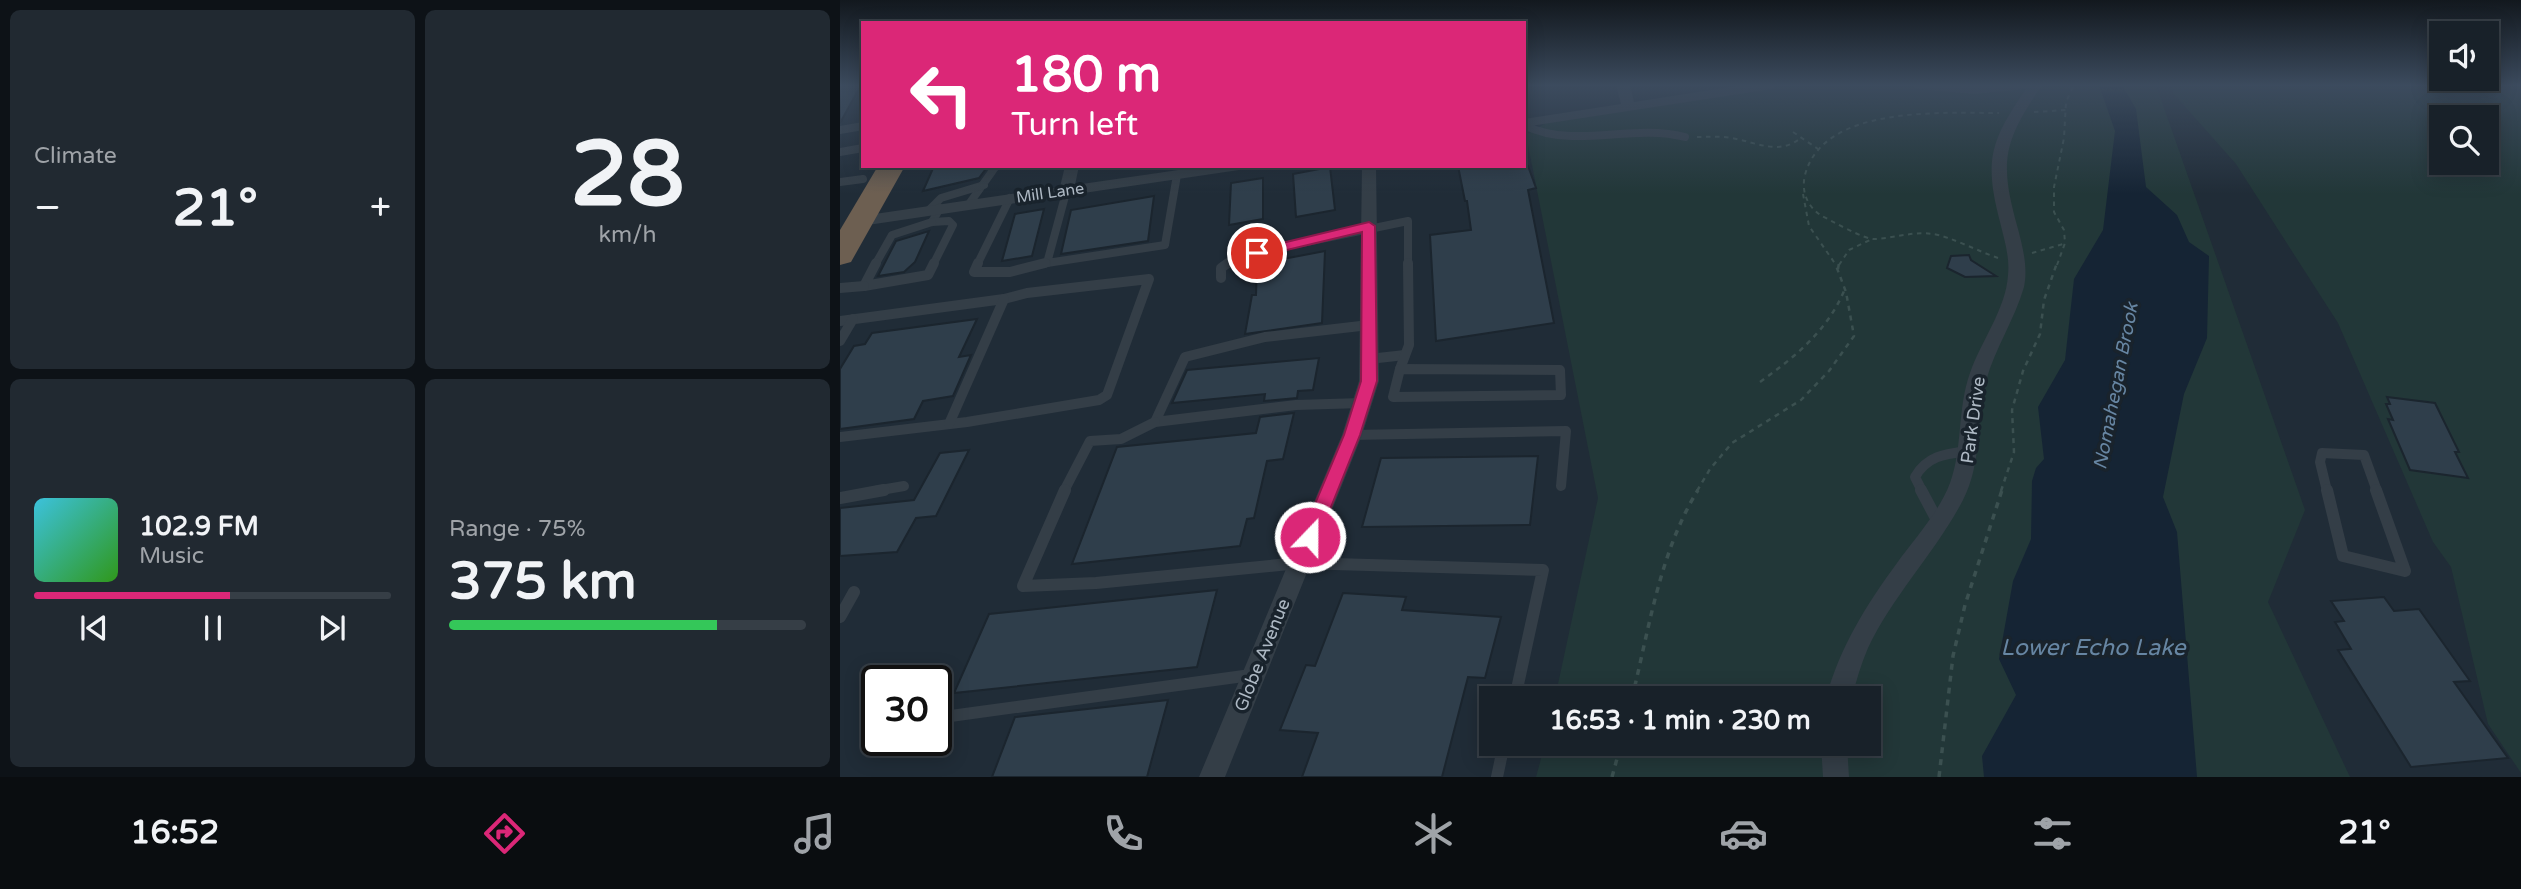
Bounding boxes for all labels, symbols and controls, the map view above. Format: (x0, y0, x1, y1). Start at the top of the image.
map controls (2429, 21, 2499, 175)
button: sound (2429, 21, 2499, 91)
text: 180 m (1011, 46, 1161, 105)
icon: left (896, 49, 987, 140)
button: search (2429, 105, 2499, 175)
text: Turn left (1011, 106, 1138, 144)
text: 28 (570, 120, 685, 230)
text: Climate (34, 142, 117, 170)
text: 21° (173, 177, 258, 240)
street label: Mill Lane (1015, 178, 1085, 208)
text: − (34, 185, 61, 231)
text: + (370, 185, 391, 231)
text: km/h (599, 221, 656, 249)
pin (1227, 223, 1287, 283)
icon: arrive (1238, 234, 1276, 272)
water label: Nomahegan Brook (2089, 299, 2143, 472)
street label: Park Drive (1956, 375, 1990, 465)
position arrow (1273, 500, 1347, 574)
text: 102.9 FM (139, 511, 259, 542)
text: Range · 75% (449, 515, 585, 543)
text: Music (139, 542, 204, 570)
text: 375 km (449, 550, 637, 613)
street label: Globe Avenue (1229, 595, 1295, 715)
icon: previous (75, 609, 113, 647)
icon: pause (194, 609, 232, 647)
icon: next (313, 609, 351, 647)
water label: Lower Echo Lake (2000, 634, 2187, 662)
speed limit sign: 30 (861, 665, 952, 756)
text: 16:53 · 1 min · 230 m (1549, 705, 1811, 736)
icon: directions (480, 809, 529, 858)
icon: music (790, 809, 839, 858)
icon: phone (1099, 809, 1148, 858)
icon: climate (1409, 809, 1458, 858)
icon: car (1719, 809, 1768, 858)
icon: filters (2028, 809, 2077, 858)
text: 16:52 (130, 814, 219, 852)
text: 21° (2338, 814, 2391, 852)

